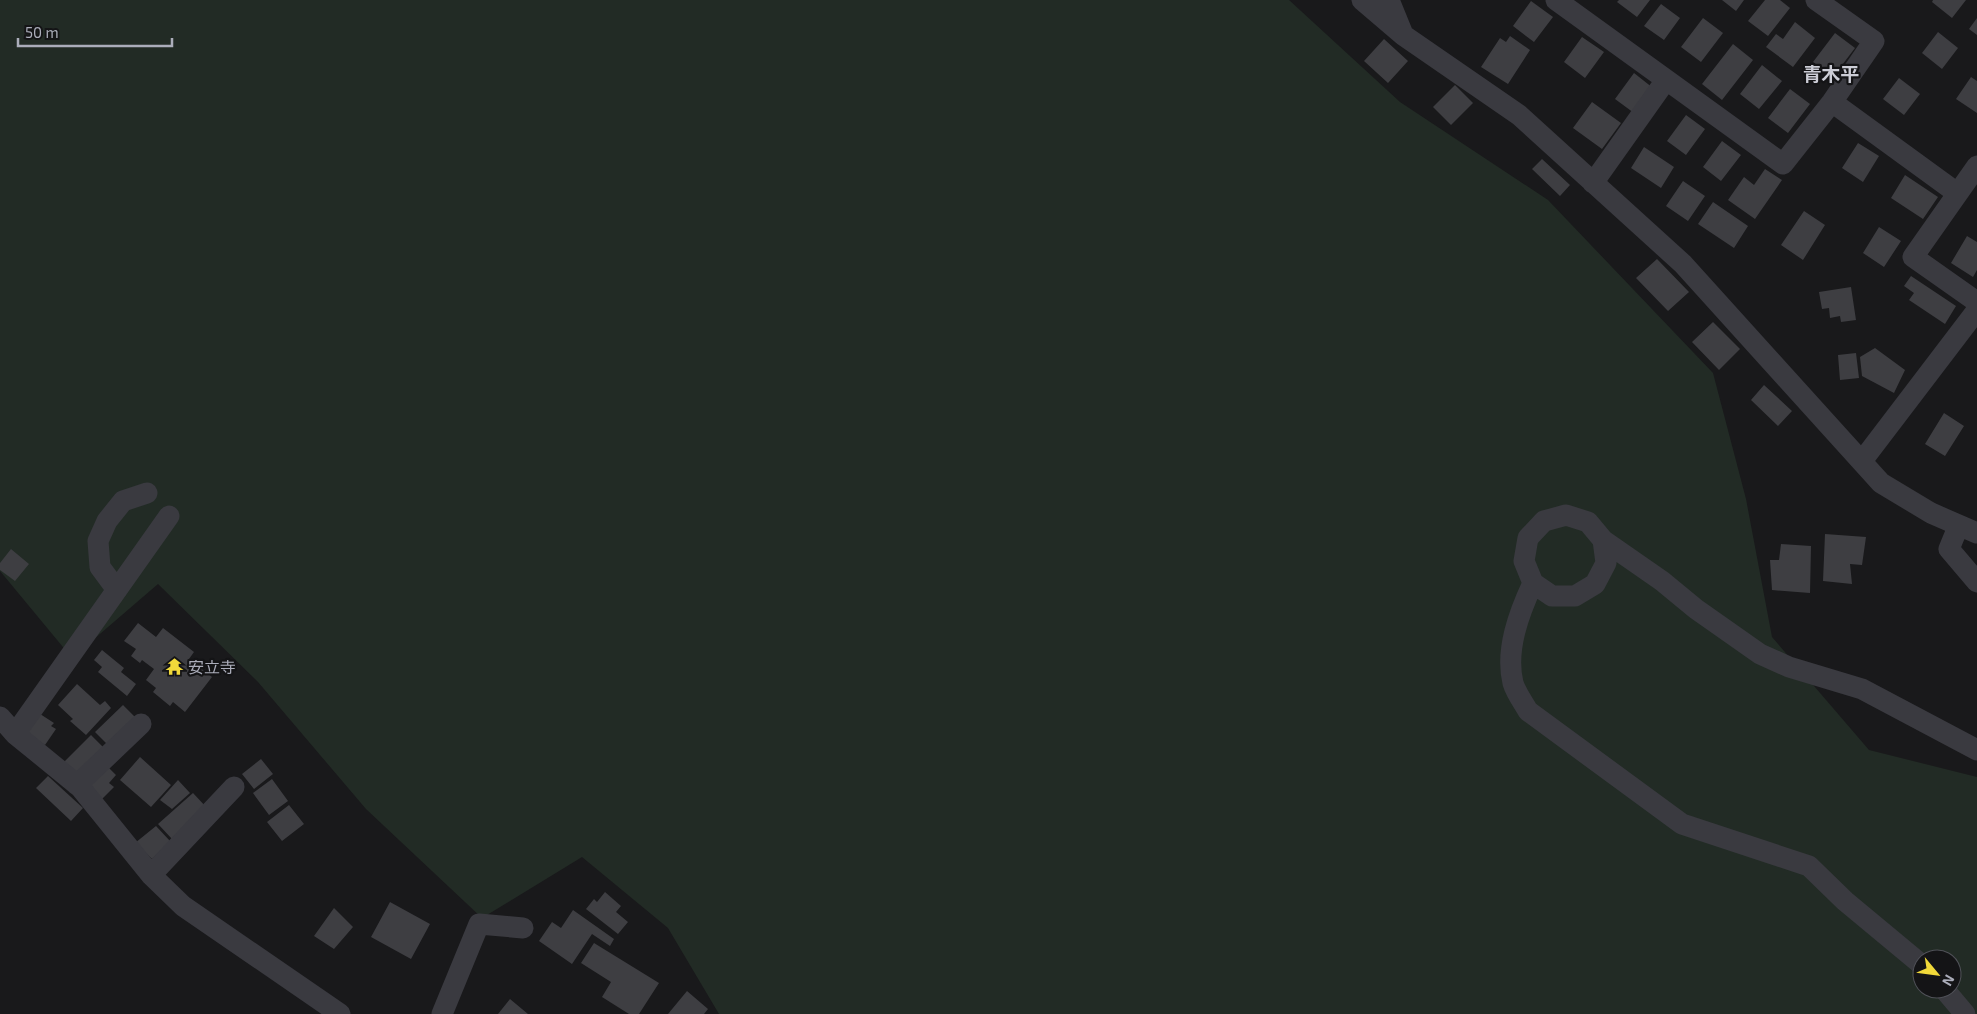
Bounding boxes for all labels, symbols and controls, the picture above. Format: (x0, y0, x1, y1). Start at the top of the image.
scale bar (18, 15, 171, 47)
text: 50 m (25, 23, 59, 41)
district label: 青木平 (1802, 62, 1860, 85)
temple icon: 安立寺 (164, 656, 184, 676)
place label: 安立寺 (188, 657, 236, 676)
north arrow (1912, 949, 1962, 999)
text: N (1939, 972, 1959, 989)

